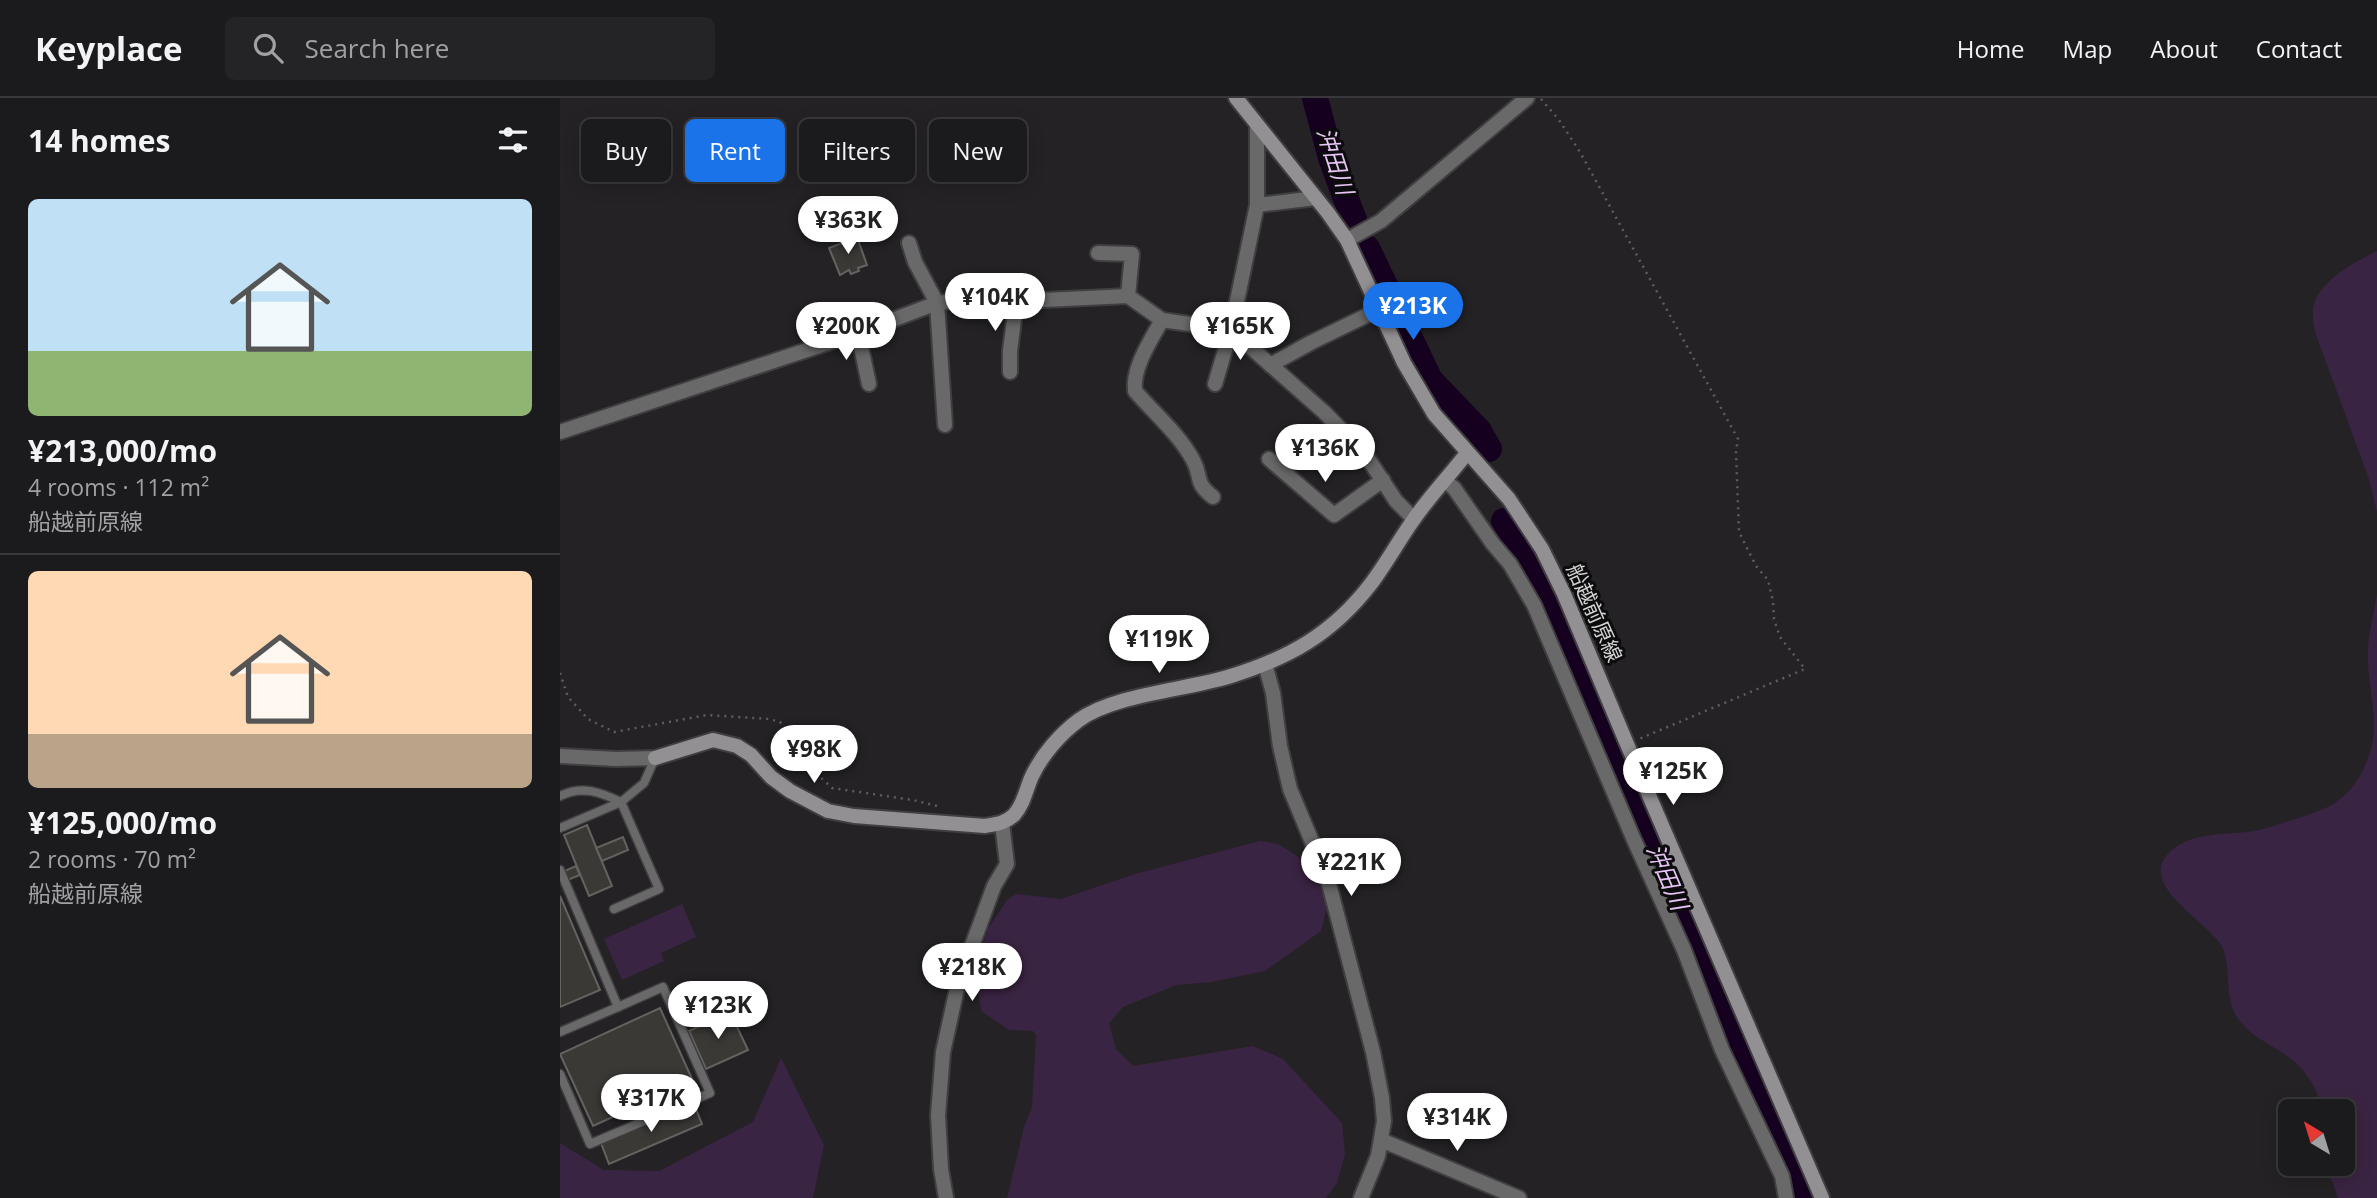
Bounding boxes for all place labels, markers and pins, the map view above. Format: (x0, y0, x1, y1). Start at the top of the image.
pin: ¥363K (799, 197, 897, 256)
pin: ¥104K (946, 274, 1044, 333)
pin: ¥213K (1364, 282, 1462, 342)
pin: ¥200K (797, 302, 895, 362)
pin: ¥165K (1191, 302, 1289, 362)
pin: ¥136K (1276, 424, 1374, 484)
pin: ¥119K (1110, 616, 1208, 675)
pin: ¥98K (773, 726, 855, 785)
pin: ¥125K (1624, 748, 1722, 807)
pin: ¥221K (1302, 838, 1400, 898)
pin: ¥218K (923, 944, 1021, 1003)
pin: ¥123K (669, 982, 767, 1041)
pin: ¥317K (602, 1074, 700, 1134)
pin: ¥314K (1408, 1094, 1506, 1153)

